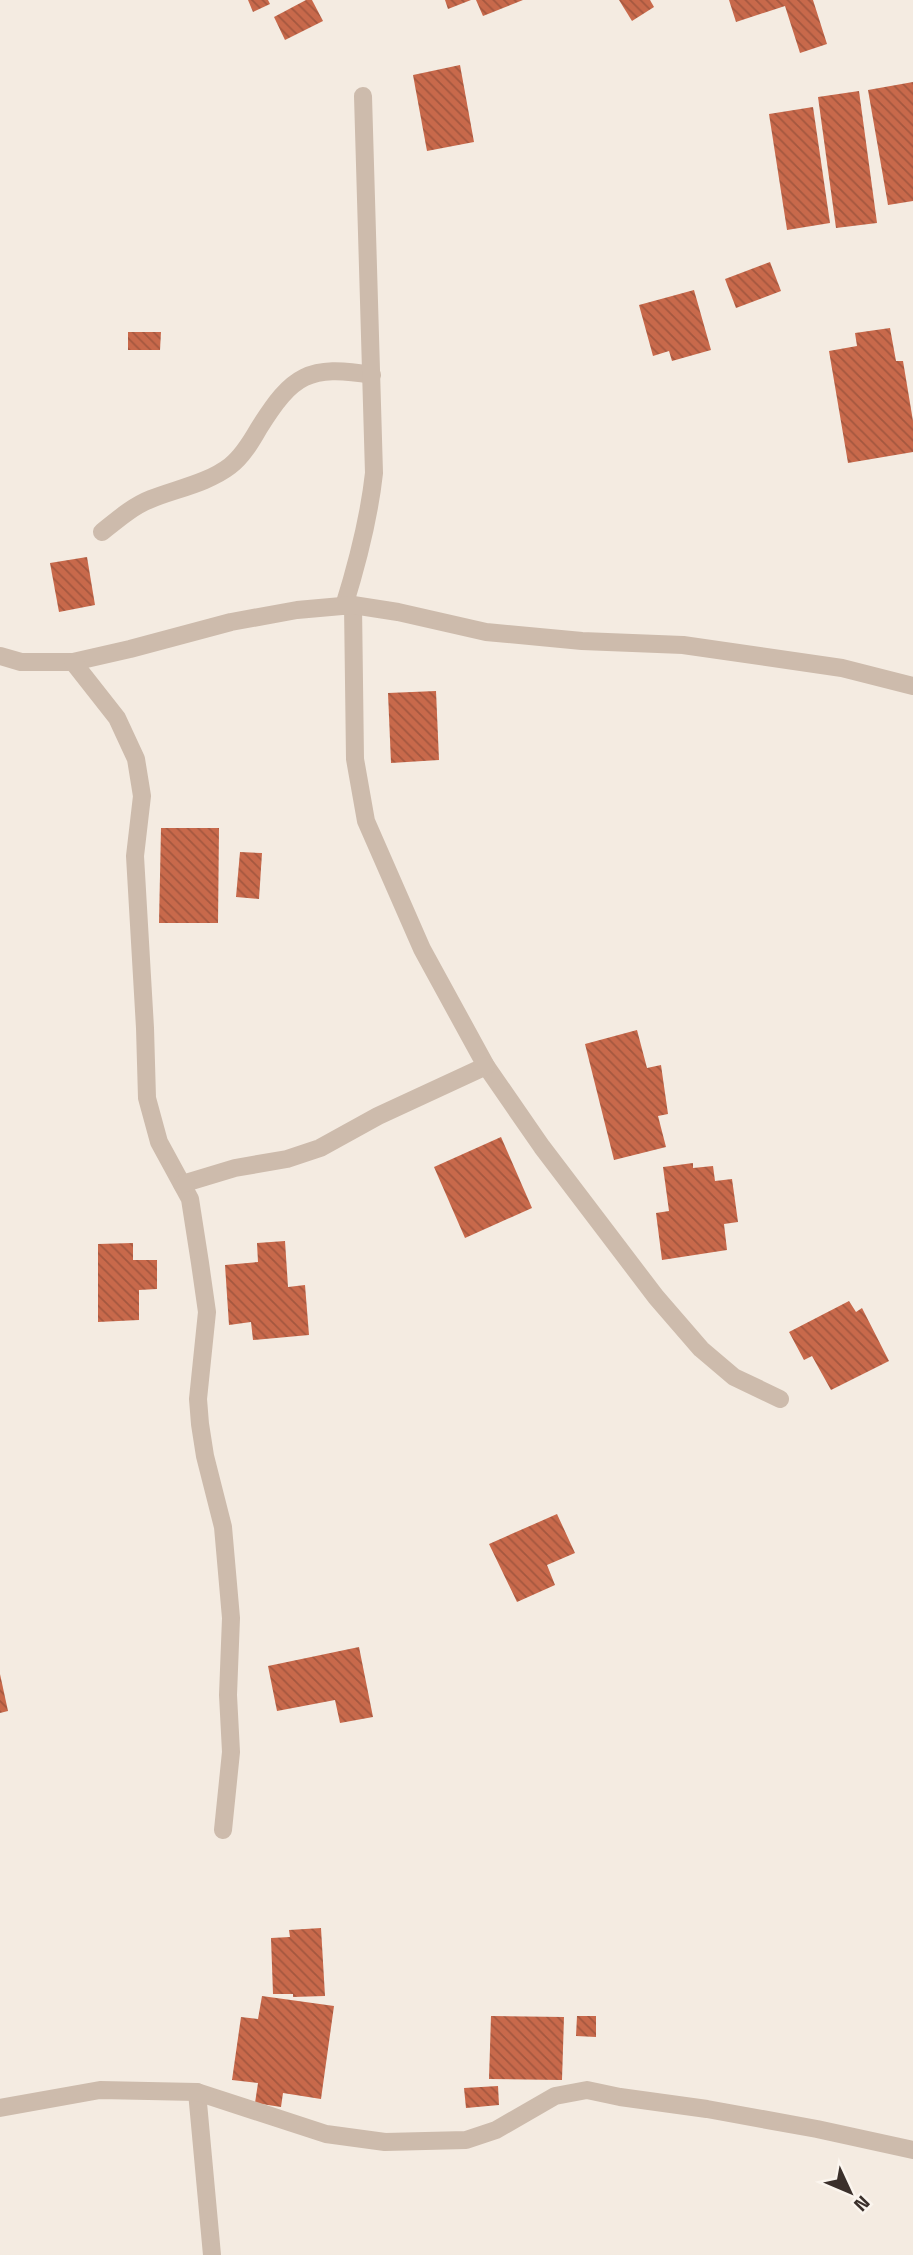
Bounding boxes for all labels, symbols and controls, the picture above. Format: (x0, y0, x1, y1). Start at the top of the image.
north arrow (815, 2157, 885, 2227)
text: N (848, 2189, 878, 2219)

